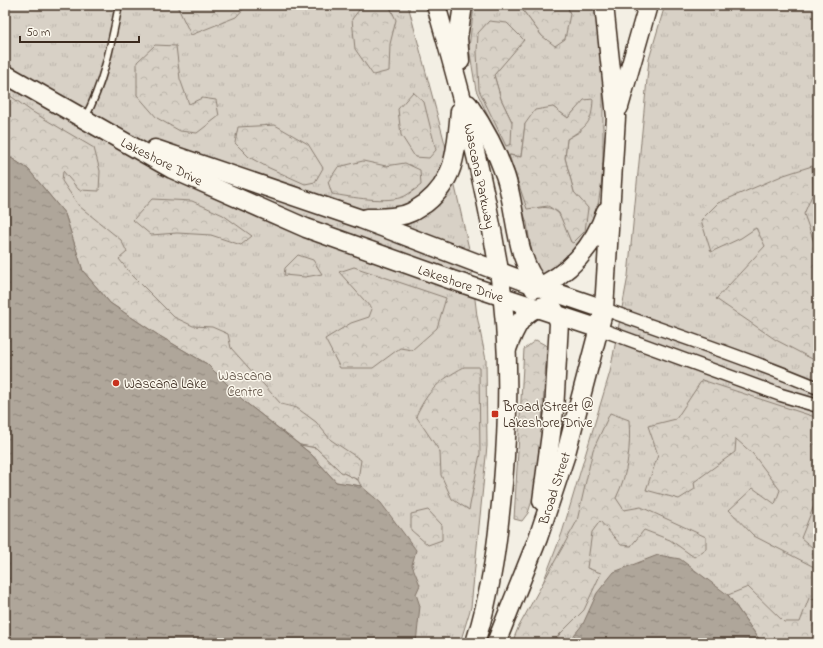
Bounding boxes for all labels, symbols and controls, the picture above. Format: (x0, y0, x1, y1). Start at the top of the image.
scale bar (20, 18, 139, 44)
text: 50 m (26, 24, 50, 42)
street label: Wascana Parkway (456, 122, 500, 231)
street label: Lakeshore Drive (117, 133, 207, 192)
street label: Lakeshore Drive (415, 260, 507, 309)
park label: Wascana Centre (218, 366, 272, 403)
place label: Wascana Lake (124, 374, 207, 395)
marker: Wascana Lake (111, 378, 121, 388)
place label: Broad Street @ Lakeshore Drive (502, 397, 594, 434)
marker: Broad Street @ Lakeshore Drive (490, 409, 500, 419)
street label: Broad Street (534, 449, 577, 528)

